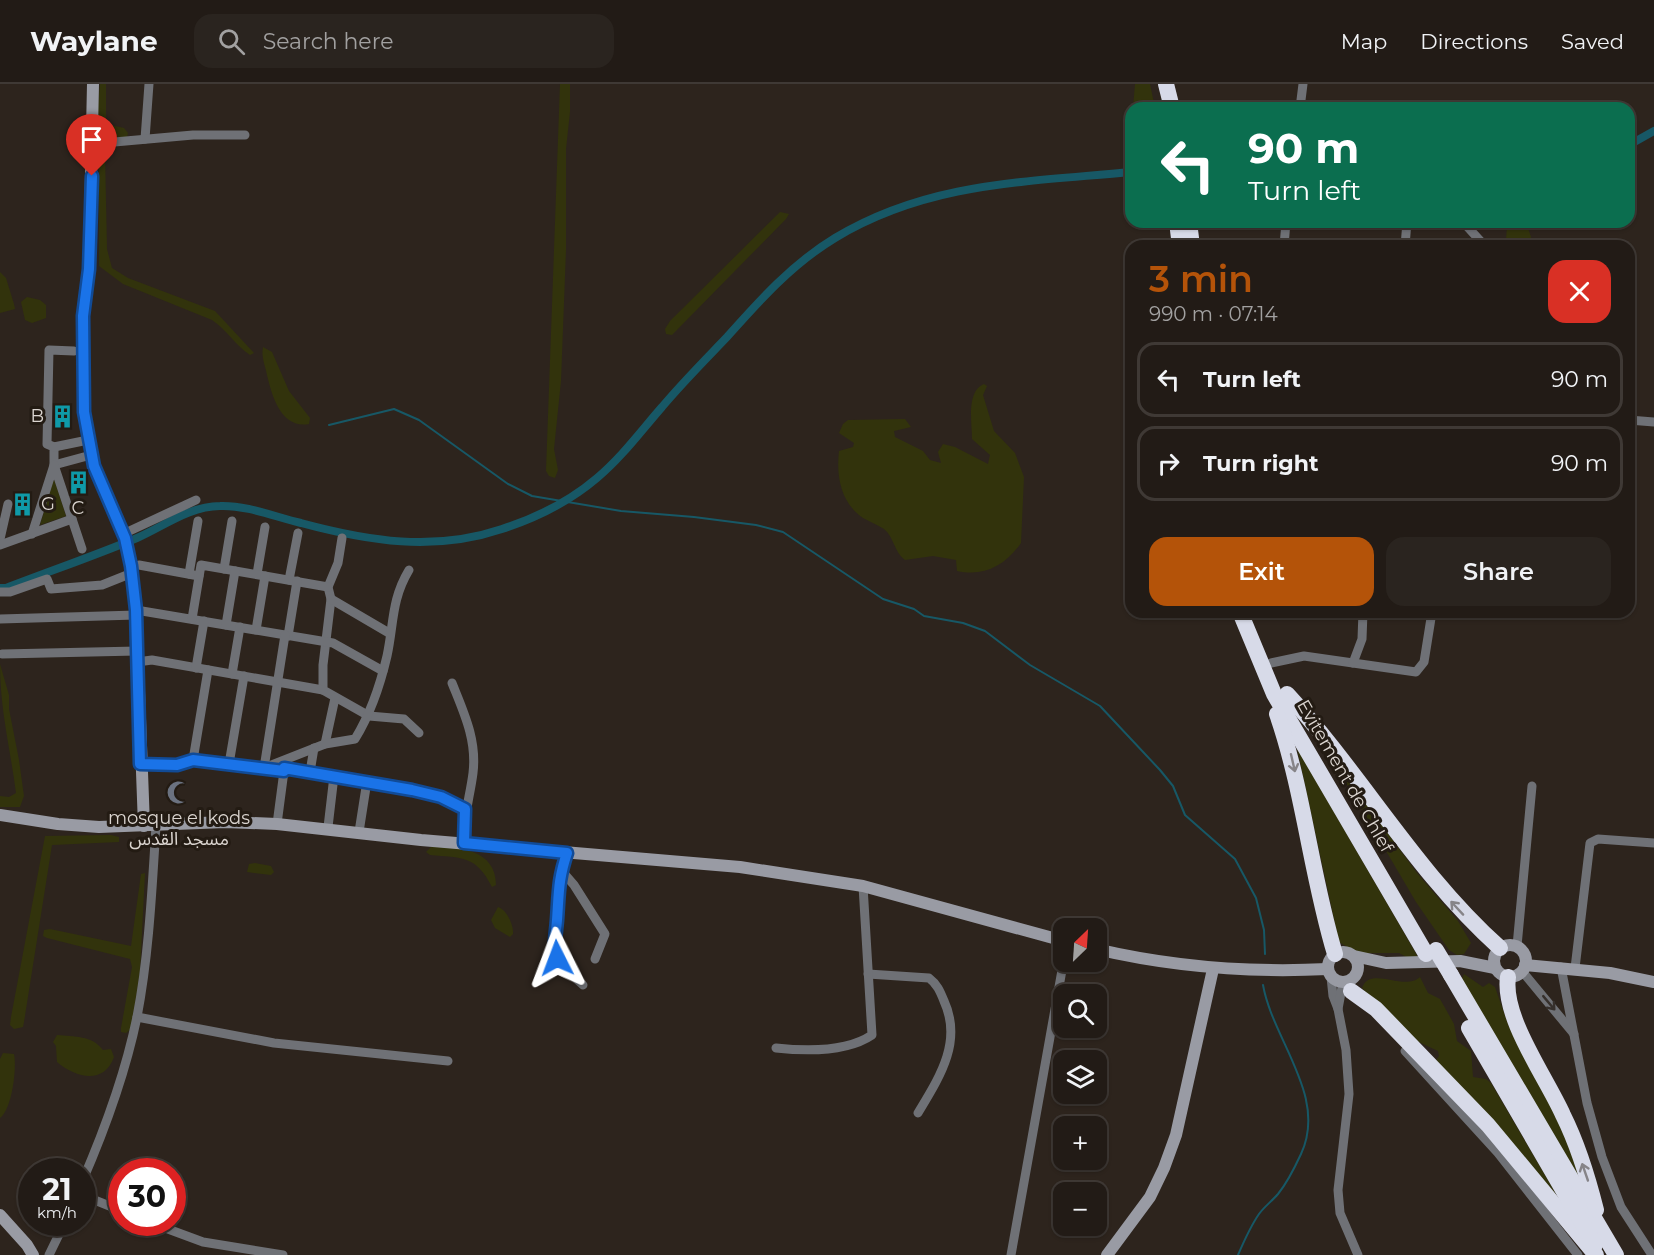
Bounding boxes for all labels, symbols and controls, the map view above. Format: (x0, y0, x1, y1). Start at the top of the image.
search box (194, 14, 614, 68)
text: Waylane (30, 24, 158, 58)
icon: search (215, 25, 248, 58)
text: Search here (263, 28, 393, 55)
text: Map (1341, 29, 1387, 54)
text: Directions (1420, 29, 1528, 54)
text: Saved (1561, 29, 1624, 54)
pin (66, 114, 117, 176)
text: 90 m (1248, 122, 1359, 174)
icon: arrive (75, 123, 108, 156)
icon: left (1149, 126, 1227, 204)
text: Turn left (1248, 174, 1361, 207)
text: 3 min (1149, 257, 1253, 301)
button: close (1548, 260, 1611, 323)
text: 990 m · 07:14 (1149, 302, 1278, 326)
icon: left (1152, 363, 1185, 396)
text: Turn left (1203, 366, 1301, 393)
text: 90 m (1551, 366, 1608, 393)
building icon: B (49, 403, 75, 429)
place label: B (30, 405, 44, 427)
icon: right (1152, 447, 1185, 480)
text: Turn right (1203, 450, 1318, 477)
text: 90 m (1551, 450, 1608, 477)
building icon: C (65, 469, 91, 495)
building icon: G (10, 491, 36, 517)
place label: G (41, 493, 55, 515)
place label: C (72, 497, 85, 519)
button: Exit (1149, 537, 1374, 606)
button: Share (1386, 537, 1611, 606)
street label: Evitement de Chlef (1292, 696, 1398, 857)
one-way arrow (1288, 753, 1300, 772)
mosque icon: mosque el kods مسجد القدس (166, 779, 192, 805)
place label: mosque el kods مسجد القدس (108, 807, 250, 850)
one-way arrow (1450, 900, 1464, 915)
north arrow (1053, 918, 1107, 972)
map controls (1053, 918, 1107, 1236)
position arrow (525, 926, 589, 990)
button: search (1053, 984, 1107, 1038)
one-way arrow (1542, 995, 1556, 1010)
button: layers (1053, 1050, 1107, 1104)
button: + (1053, 1116, 1107, 1170)
speed limit sign: 30 (108, 1158, 186, 1236)
one-way arrow (1578, 1163, 1589, 1182)
text: 21 (42, 1171, 72, 1208)
button: − (1053, 1182, 1107, 1236)
text: km/h (37, 1203, 77, 1222)

